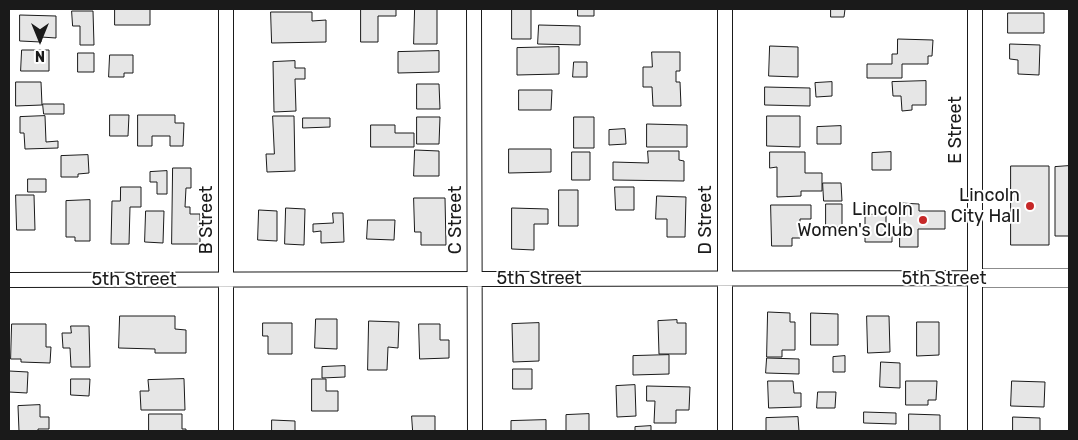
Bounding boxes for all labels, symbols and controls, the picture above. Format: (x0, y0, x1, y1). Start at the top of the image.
north arrow (15, 15, 65, 65)
text: N (35, 47, 45, 64)
street label: E Street (945, 96, 967, 164)
place label: Lincoln City Hall (951, 185, 1020, 228)
street label: B Street (196, 186, 218, 254)
street label: C Street (445, 186, 467, 254)
street label: D Street (695, 186, 717, 254)
place label: Lincoln Women's Club (797, 199, 913, 242)
marker: Lincoln City Hall (1024, 200, 1036, 212)
marker: Lincoln Women's Club (917, 214, 929, 226)
street label: 5th Street (496, 268, 582, 290)
street label: 5th Street (901, 268, 987, 290)
street label: 5th Street (91, 269, 177, 291)

